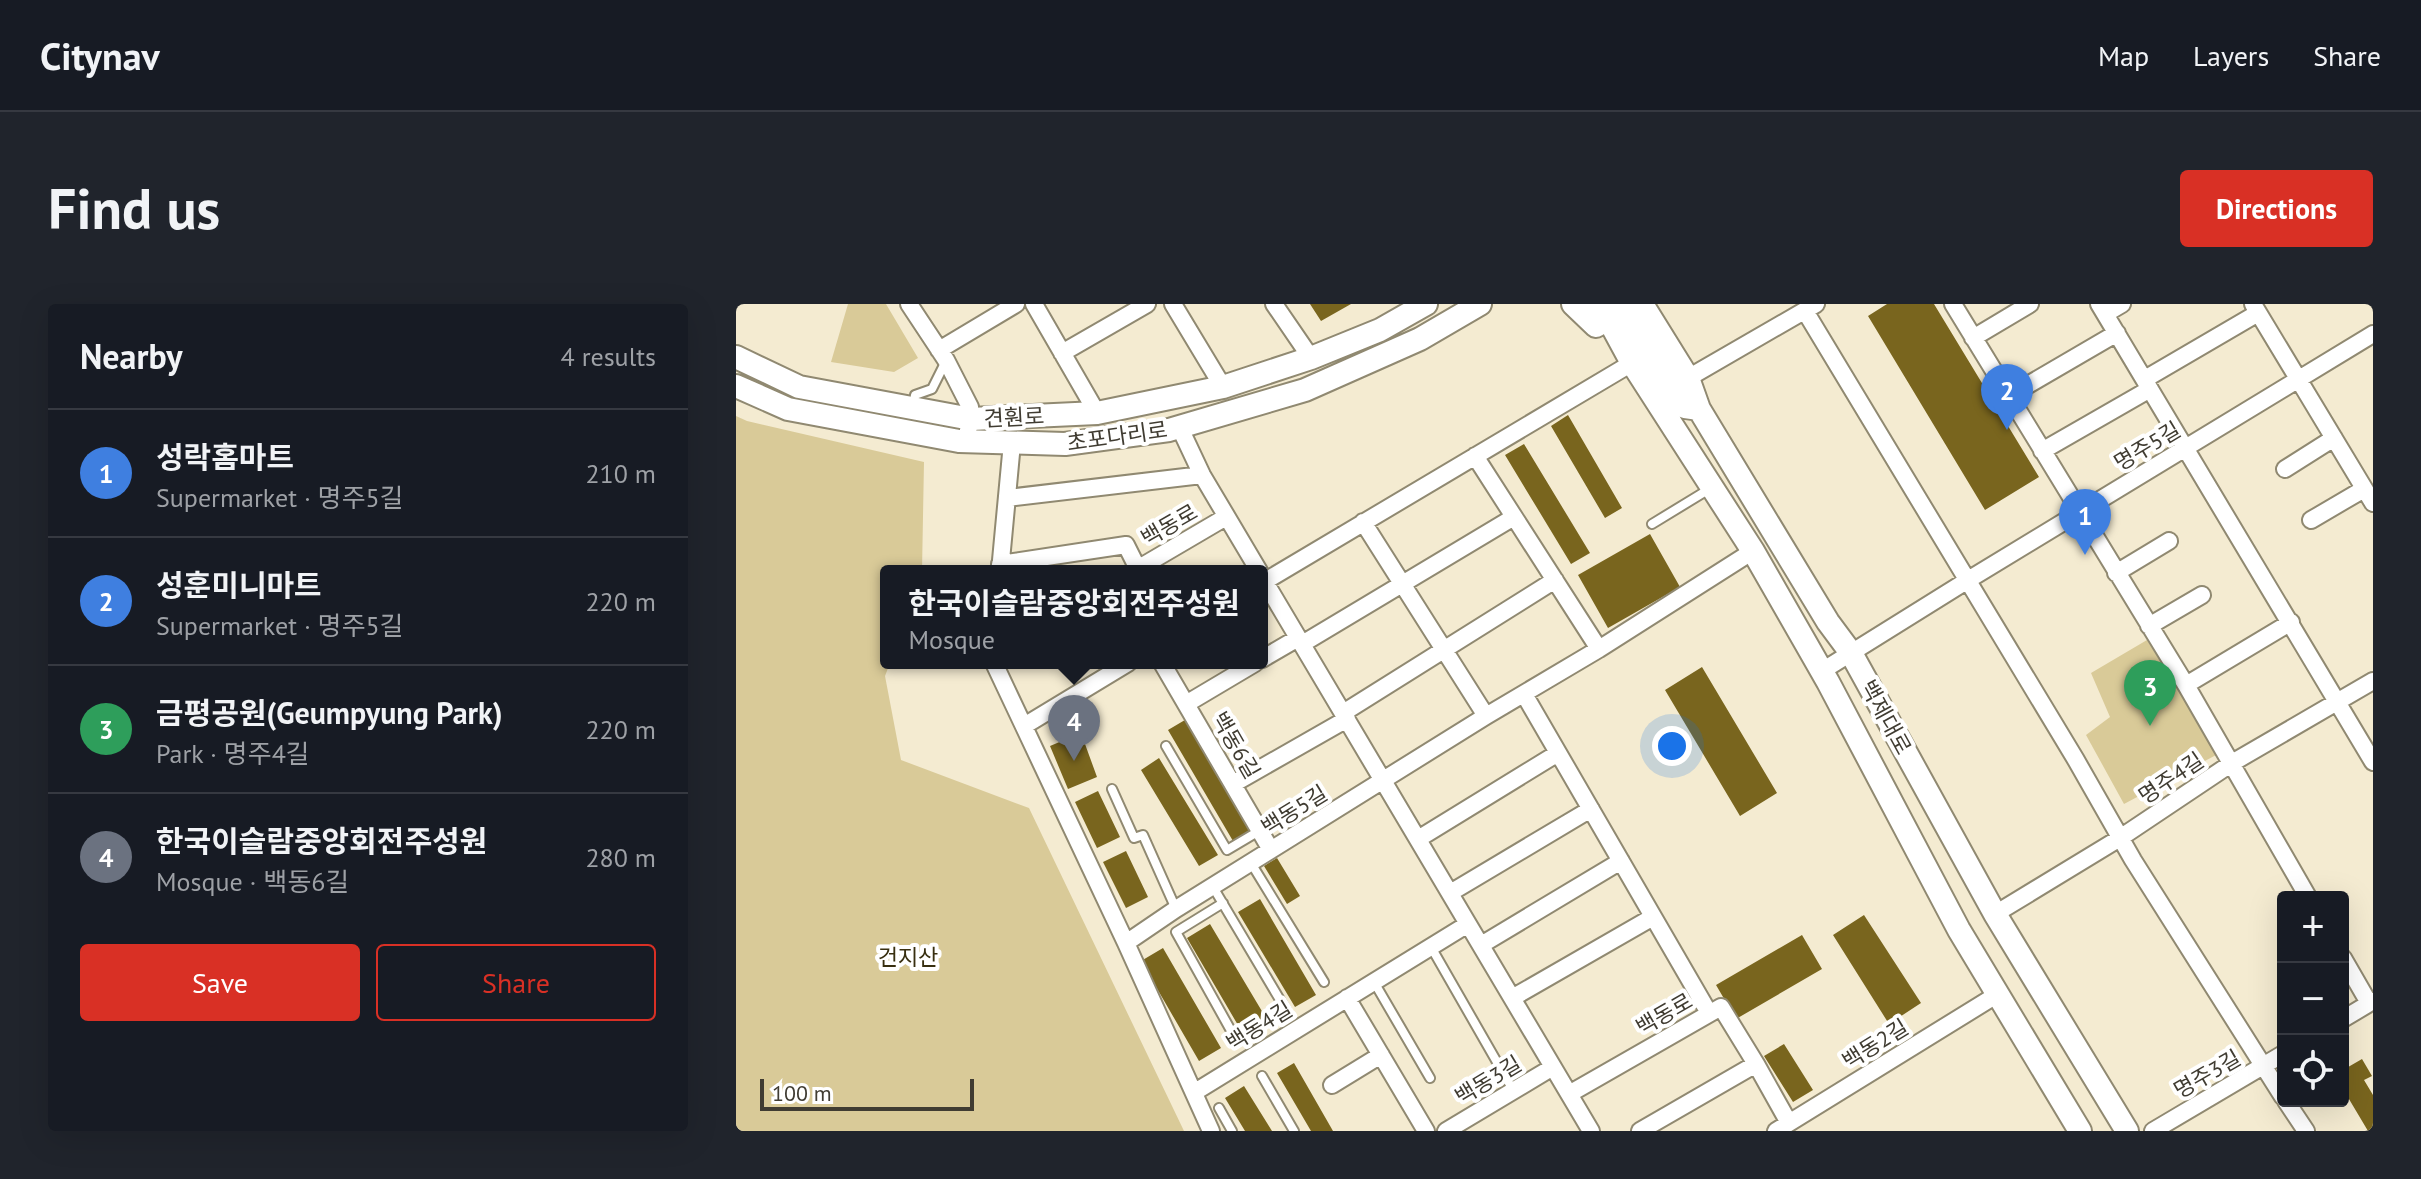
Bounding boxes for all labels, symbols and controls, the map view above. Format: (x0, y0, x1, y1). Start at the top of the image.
text: Citynav (40, 31, 160, 80)
text: Map (2098, 37, 2149, 74)
text: Layers (2193, 37, 2269, 74)
text: Share (2313, 37, 2381, 74)
button: Directions (2180, 170, 2373, 247)
text: Find us (48, 172, 220, 244)
text: Nearby (80, 334, 182, 378)
text: 4 results (561, 340, 656, 373)
pin: 2 (1981, 364, 2033, 430)
street label: 견훤로 (983, 401, 1045, 433)
street label: 초포다리로 (1065, 415, 1169, 457)
street label: 명주5길 (2109, 415, 2185, 477)
text: 성락홈마트 (156, 437, 294, 476)
text: 1 (99, 457, 113, 490)
text: 210 m (585, 457, 656, 490)
text: Supermarket · 명주5길 (156, 481, 404, 514)
pin: 1 (2059, 489, 2111, 555)
street label: 백동로 (1136, 498, 1202, 552)
text: 성훈미니마트 (156, 565, 322, 604)
popup (880, 565, 1268, 669)
text: 한국이슬람중앙회전주성원 (908, 583, 1240, 622)
text: 2 (99, 585, 113, 618)
text: 220 m (585, 585, 656, 618)
text: Supermarket · 명주5길 (156, 609, 404, 642)
text: Mosque (908, 623, 995, 656)
pin: 3 (2124, 660, 2176, 726)
street label: 백제대로 (1854, 675, 1918, 759)
text: 금평공원(Geumpyung Park) (156, 693, 503, 732)
pin: 4 (1048, 695, 1100, 761)
street label: 백동6길 (1206, 707, 1266, 783)
text: 3 (99, 713, 113, 746)
text: 220 m (585, 713, 656, 746)
your location (1652, 726, 1692, 766)
text: Park · 명주4길 (156, 737, 310, 770)
street label: 명주4길 (2133, 746, 2209, 810)
street label: 백동5길 (1256, 779, 1332, 841)
text: 한국이슬람중앙회전주성원 (156, 821, 487, 860)
text: 4 (99, 841, 113, 874)
text: 280 m (585, 841, 656, 874)
text: Mosque · 백동6길 (156, 865, 349, 898)
map controls (2277, 891, 2349, 1107)
button: + (2277, 891, 2349, 963)
park label: 건지산 (878, 943, 938, 971)
button: Save (80, 944, 360, 1021)
button: Share (376, 944, 656, 1021)
button: − (2277, 963, 2349, 1035)
street label: 백동로 (1631, 987, 1697, 1041)
street label: 백동4길 (1221, 995, 1297, 1057)
street label: 백동2길 (1837, 1013, 1913, 1075)
button: locate (2277, 1035, 2349, 1107)
street label: 명주3길 (2169, 1044, 2245, 1104)
street label: 백동3길 (1450, 1049, 1526, 1111)
scale bar (760, 1075, 974, 1111)
text: 100 m (772, 1079, 832, 1107)

